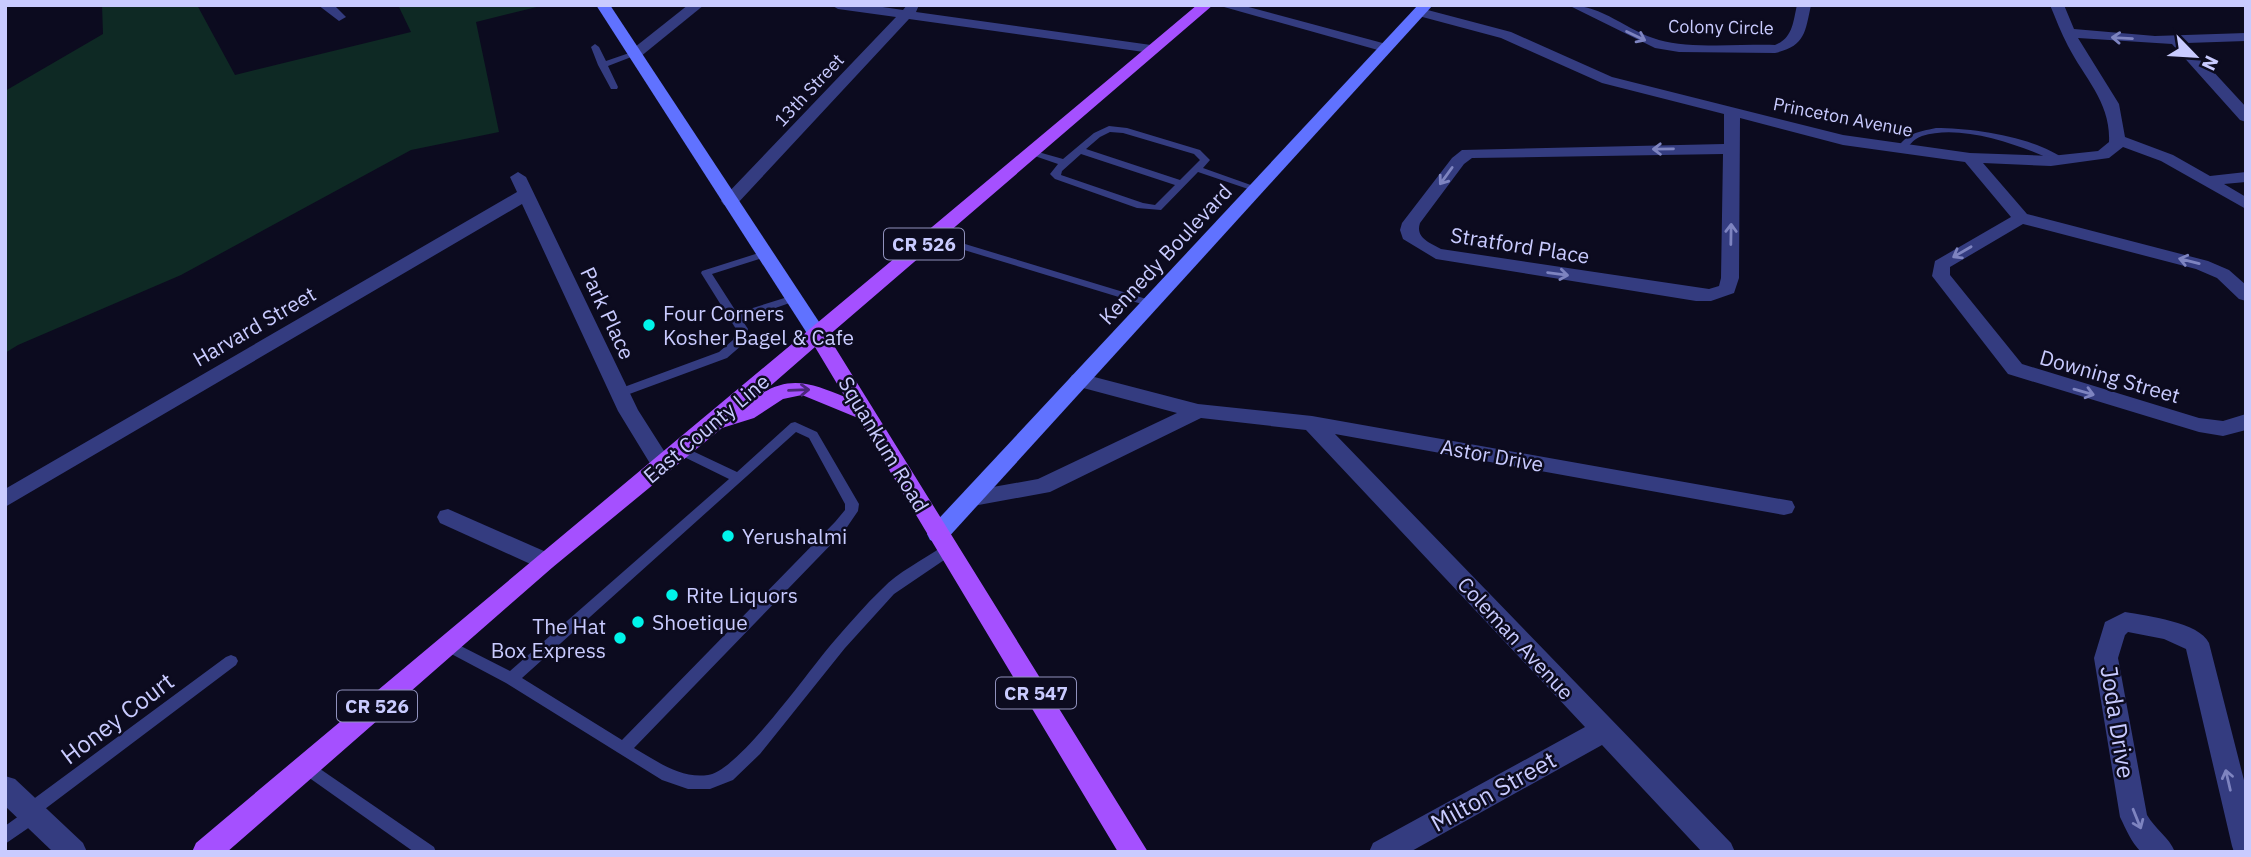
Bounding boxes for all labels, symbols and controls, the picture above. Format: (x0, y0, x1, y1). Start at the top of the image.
street label: Colony Circle (1668, 15, 1774, 39)
north arrow (2160, 21, 2230, 91)
one-way arrow (1625, 29, 1646, 43)
one-way arrow (2111, 32, 2134, 45)
street label: 13th Street (769, 49, 849, 131)
text: N (2197, 52, 2224, 74)
street label: Princeton Avenue (1771, 92, 1915, 142)
one-way arrow (1652, 143, 1675, 156)
one-way arrow (1439, 166, 1453, 185)
street label: Kennedy Boulevard (1092, 178, 1238, 330)
street label: Stratford Place (1448, 220, 1592, 270)
one-way arrow (1724, 223, 1738, 246)
road number: CR 526 (884, 228, 964, 260)
one-way arrow (1952, 246, 1972, 260)
one-way arrow (2178, 254, 2200, 267)
street label: Park Place (574, 262, 642, 364)
one-way arrow (1546, 268, 1569, 281)
street label: Harvard Street (187, 279, 321, 373)
place label: Four Corners Kosher Bagel & Cafe (663, 299, 854, 351)
marker: Four Corners Kosher Bagel & Cafe (641, 317, 657, 333)
street label: Downing Street (2037, 343, 2183, 409)
street label: East County Line (637, 367, 775, 489)
street label: Squankum Road (832, 371, 936, 517)
one-way arrow (787, 383, 810, 397)
one-way arrow (2073, 386, 2095, 399)
street label: Astor Drive (1438, 432, 1546, 478)
place label: Yerushalmi (742, 522, 847, 550)
marker: Yerushalmi (720, 528, 736, 544)
street label: Coleman Avenue (1452, 570, 1580, 706)
place label: Rite Liquors (686, 581, 798, 609)
marker: Rite Liquors (664, 587, 680, 603)
place label: Shoetique (652, 608, 748, 636)
place label: The Hat Box Express (491, 612, 606, 664)
marker: Shoetique (630, 614, 646, 630)
marker: The Hat Box Express (612, 630, 628, 646)
street label: Joda Drive (2093, 663, 2143, 781)
street label: Honey Court (54, 665, 180, 771)
road number: CR 547 (996, 678, 1076, 708)
road number: CR 526 (337, 691, 417, 722)
street label: Milton Street (1425, 743, 1561, 839)
one-way arrow (2221, 769, 2234, 792)
one-way arrow (2131, 808, 2144, 829)

